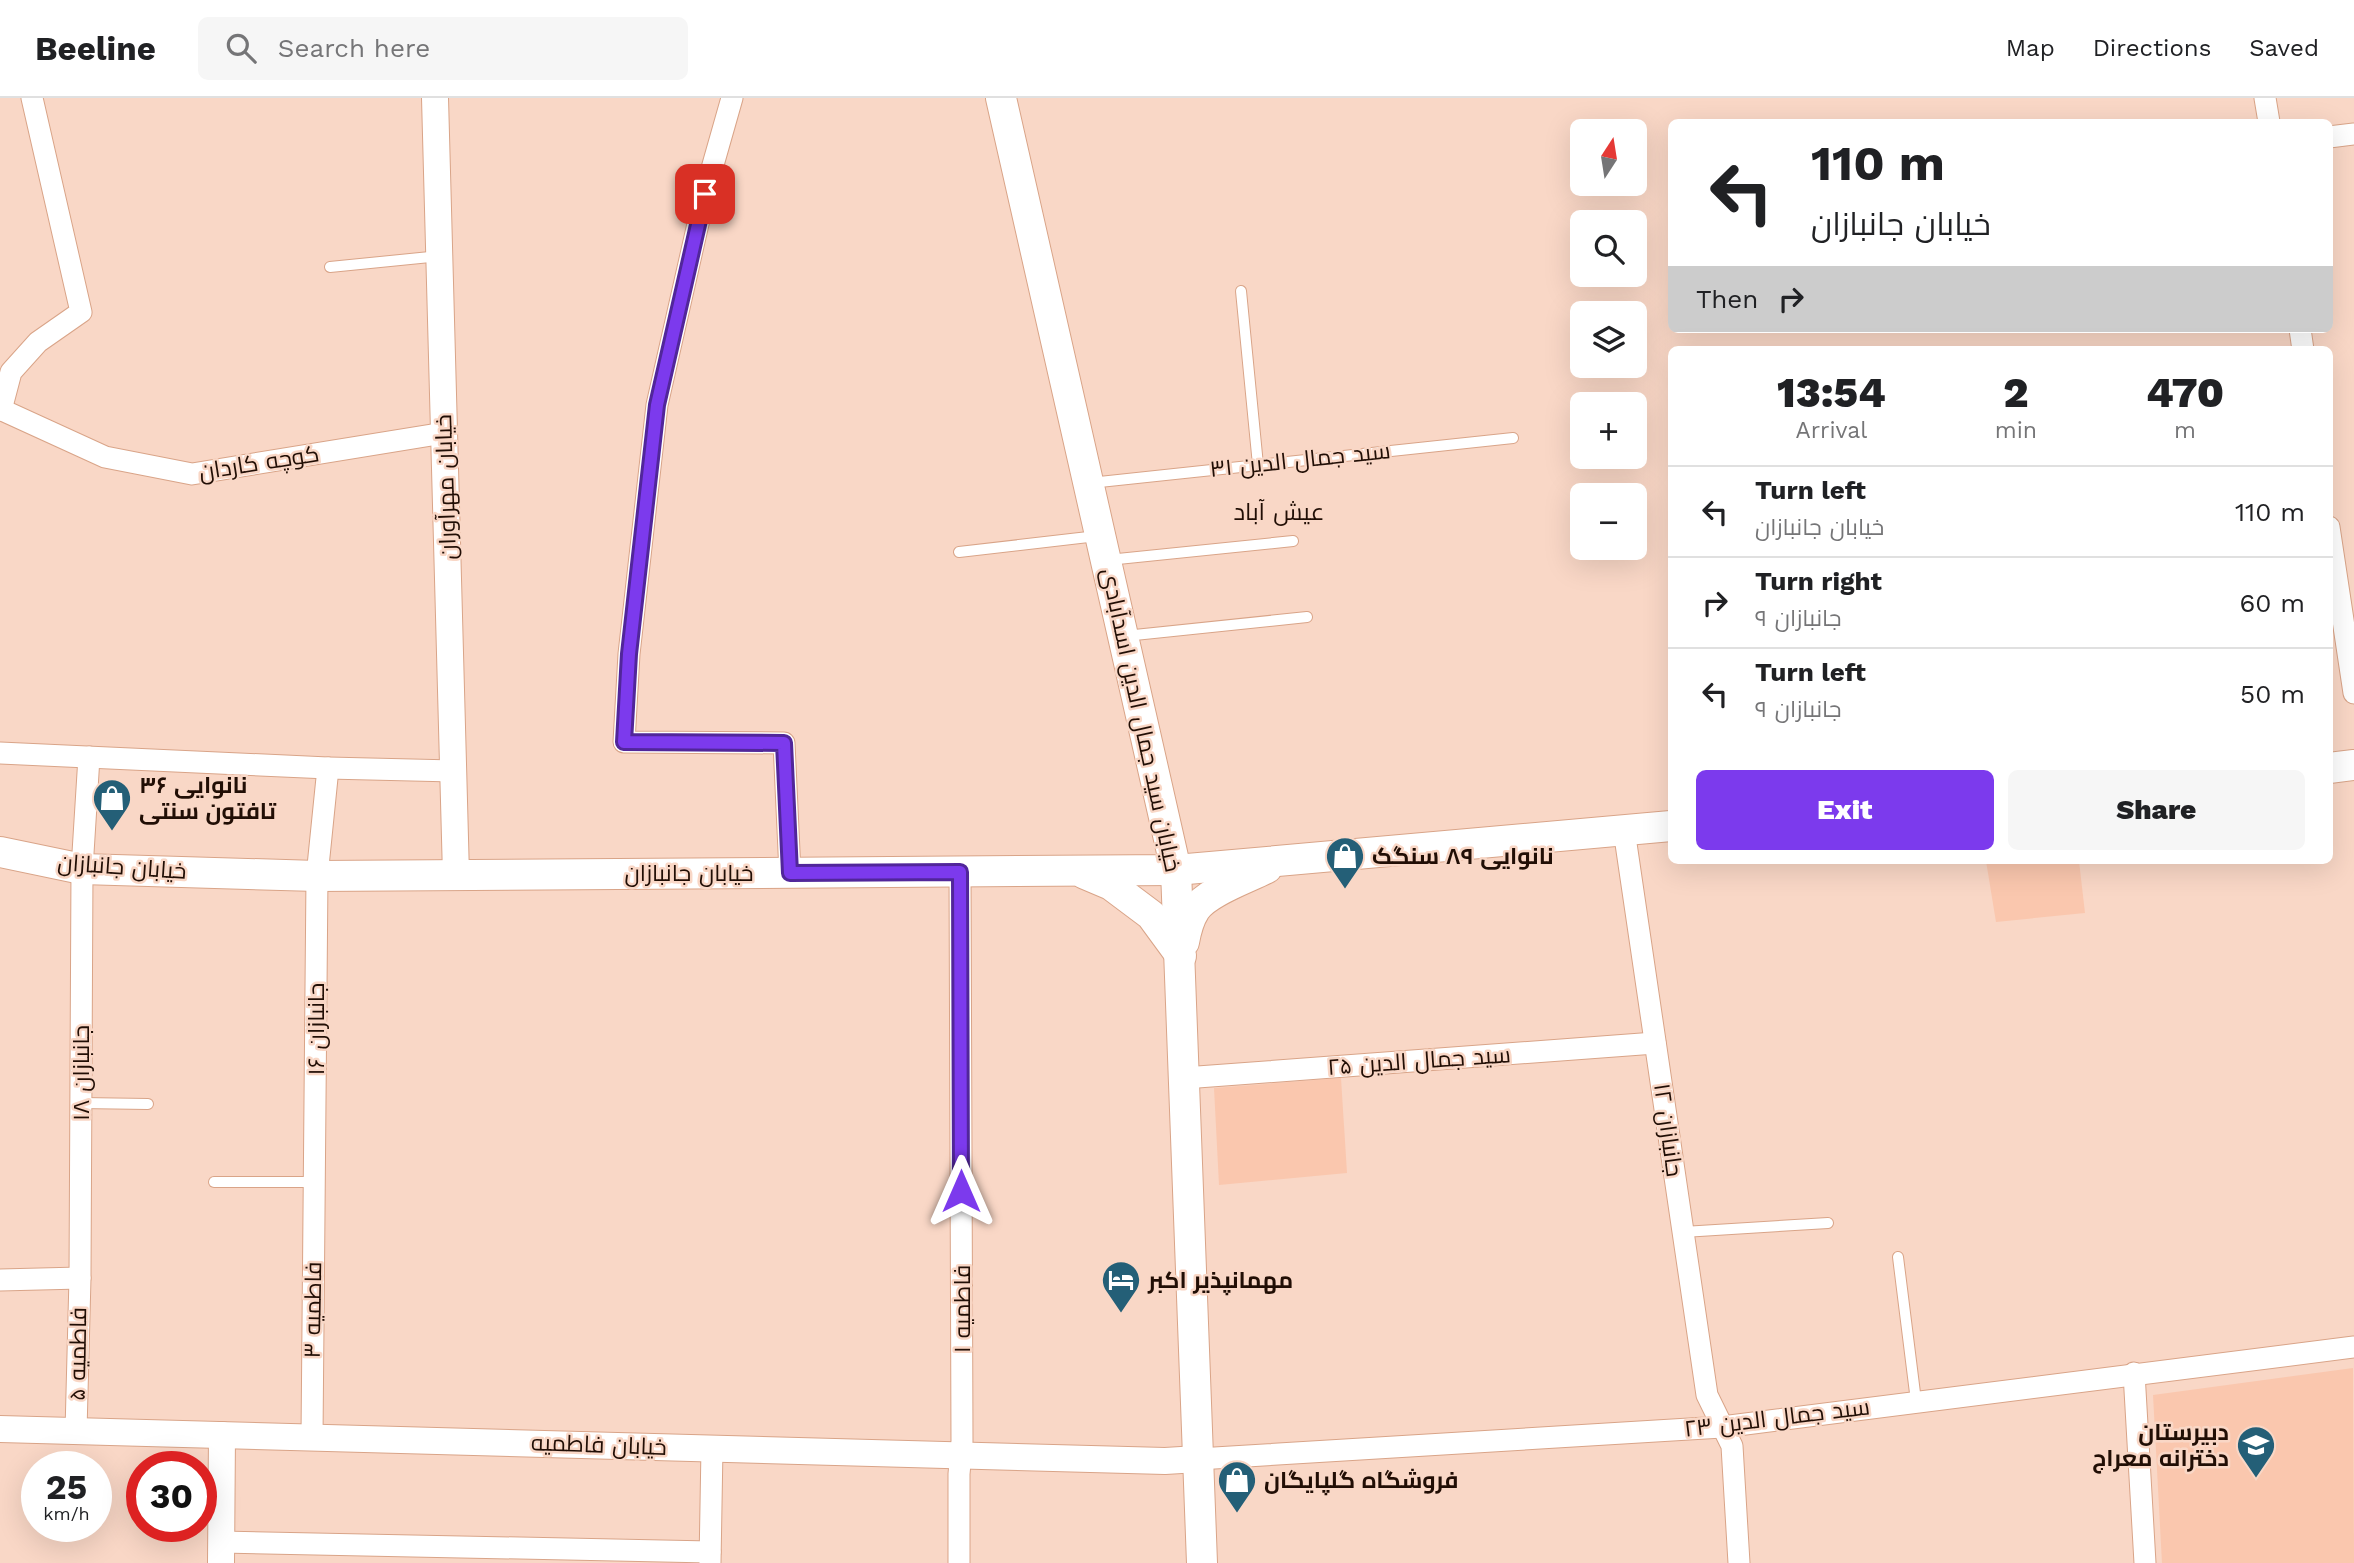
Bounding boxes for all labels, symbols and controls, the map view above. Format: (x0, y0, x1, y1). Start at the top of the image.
search box (198, 17, 688, 80)
text: Beeline (35, 29, 156, 68)
icon: search (222, 29, 260, 67)
text: Search here (278, 33, 430, 63)
text: Map (2006, 34, 2055, 62)
text: Directions (2093, 34, 2211, 62)
text: Saved (2249, 34, 2319, 62)
north arrow (1570, 119, 1647, 196)
map controls (1570, 119, 1647, 560)
text: 110 m (1811, 134, 1945, 192)
icon: left (1696, 147, 1787, 238)
pin (675, 164, 735, 224)
icon: arrive (686, 175, 724, 213)
text: خیابان جانبازان (1811, 205, 1991, 243)
button: search (1570, 210, 1647, 287)
icon: right (1772, 280, 1810, 318)
text: Then (1696, 284, 1758, 314)
button: layers (1570, 301, 1647, 378)
text: 13:54 (1777, 368, 1886, 417)
text: 2 (2003, 368, 2028, 417)
text: 470 (2146, 368, 2224, 417)
button: + (1570, 392, 1647, 469)
street label: خیابان مهرآوران (430, 414, 462, 560)
text: Arrival (1795, 417, 1867, 444)
text: min (1995, 417, 2037, 444)
text: m (2174, 417, 2196, 444)
street label: سید جمال الدین ۳۱ (1208, 437, 1392, 483)
street label: کوچه کاردان (197, 440, 321, 487)
text: Turn left (1755, 475, 1866, 505)
button: − (1570, 483, 1647, 560)
icon: left (1696, 493, 1734, 531)
text: 110 m (2235, 497, 2305, 527)
district label: عیش آباد (1234, 498, 1324, 526)
text: خیابان جانبازان (1755, 514, 1884, 541)
street label: خیابان سید جمال الدین اسدآبادی (1096, 566, 1186, 874)
text: Turn right (1755, 566, 1882, 596)
icon: right (1696, 584, 1734, 622)
text: 60 m (2239, 588, 2305, 618)
text: جانبازان ۹ (1755, 605, 1842, 632)
text: Turn left (1755, 657, 1866, 687)
icon: left (1696, 675, 1734, 713)
text: 50 m (2240, 679, 2305, 709)
text: جانبازان ۹ (1755, 696, 1842, 723)
button: Exit (1696, 770, 1994, 850)
button: Share (2008, 770, 2305, 850)
place label: نانوایی ۳۶ تافتون سنتی (139, 772, 277, 825)
shop icon: نانوایی ۳۶ تافتون سنتی (91, 777, 133, 832)
shop icon: نانوایی ۸۹ سنگک (1324, 835, 1366, 890)
place label: نانوایی ۸۹ سنگک (1372, 843, 1554, 870)
street label: خیابان جانبازان (57, 849, 187, 885)
street label: خیابان جانبازان (624, 860, 754, 887)
street label: جانبازان ۱۶ (303, 983, 330, 1075)
street label: جانبازان ۱۸ (68, 1025, 95, 1121)
street label: سید جمال الدین ۲۵ (1326, 1041, 1512, 1081)
street label: جانبازان ۱۲ (1648, 1082, 1688, 1178)
position arrow (924, 1154, 998, 1228)
hotel icon: مهمانپذیر اکبر (1100, 1259, 1142, 1314)
street label: فاطمیه ۳ (299, 1261, 327, 1359)
street label: فاطمیه ۱ (949, 1265, 976, 1353)
place label: مهمانپذیر اکبر (1147, 1267, 1293, 1296)
street label: فاطمیه ۵ (64, 1307, 92, 1401)
street label: سید جمال الدین ۲۳ (1683, 1393, 1871, 1443)
place label: دبیرستان دخترانه معراج (2092, 1419, 2229, 1474)
school or university icon: دبیرستان دخترانه معراج (2235, 1424, 2277, 1479)
street label: خیابان فاطمیه (531, 1429, 667, 1461)
speed limit sign: 30 (126, 1451, 217, 1542)
shop icon: فروشگاه گلپایگان (1216, 1459, 1258, 1514)
text: 25 (46, 1466, 87, 1508)
place label: فروشگاه گلپایگان (1264, 1467, 1459, 1496)
text: km/h (43, 1503, 90, 1524)

